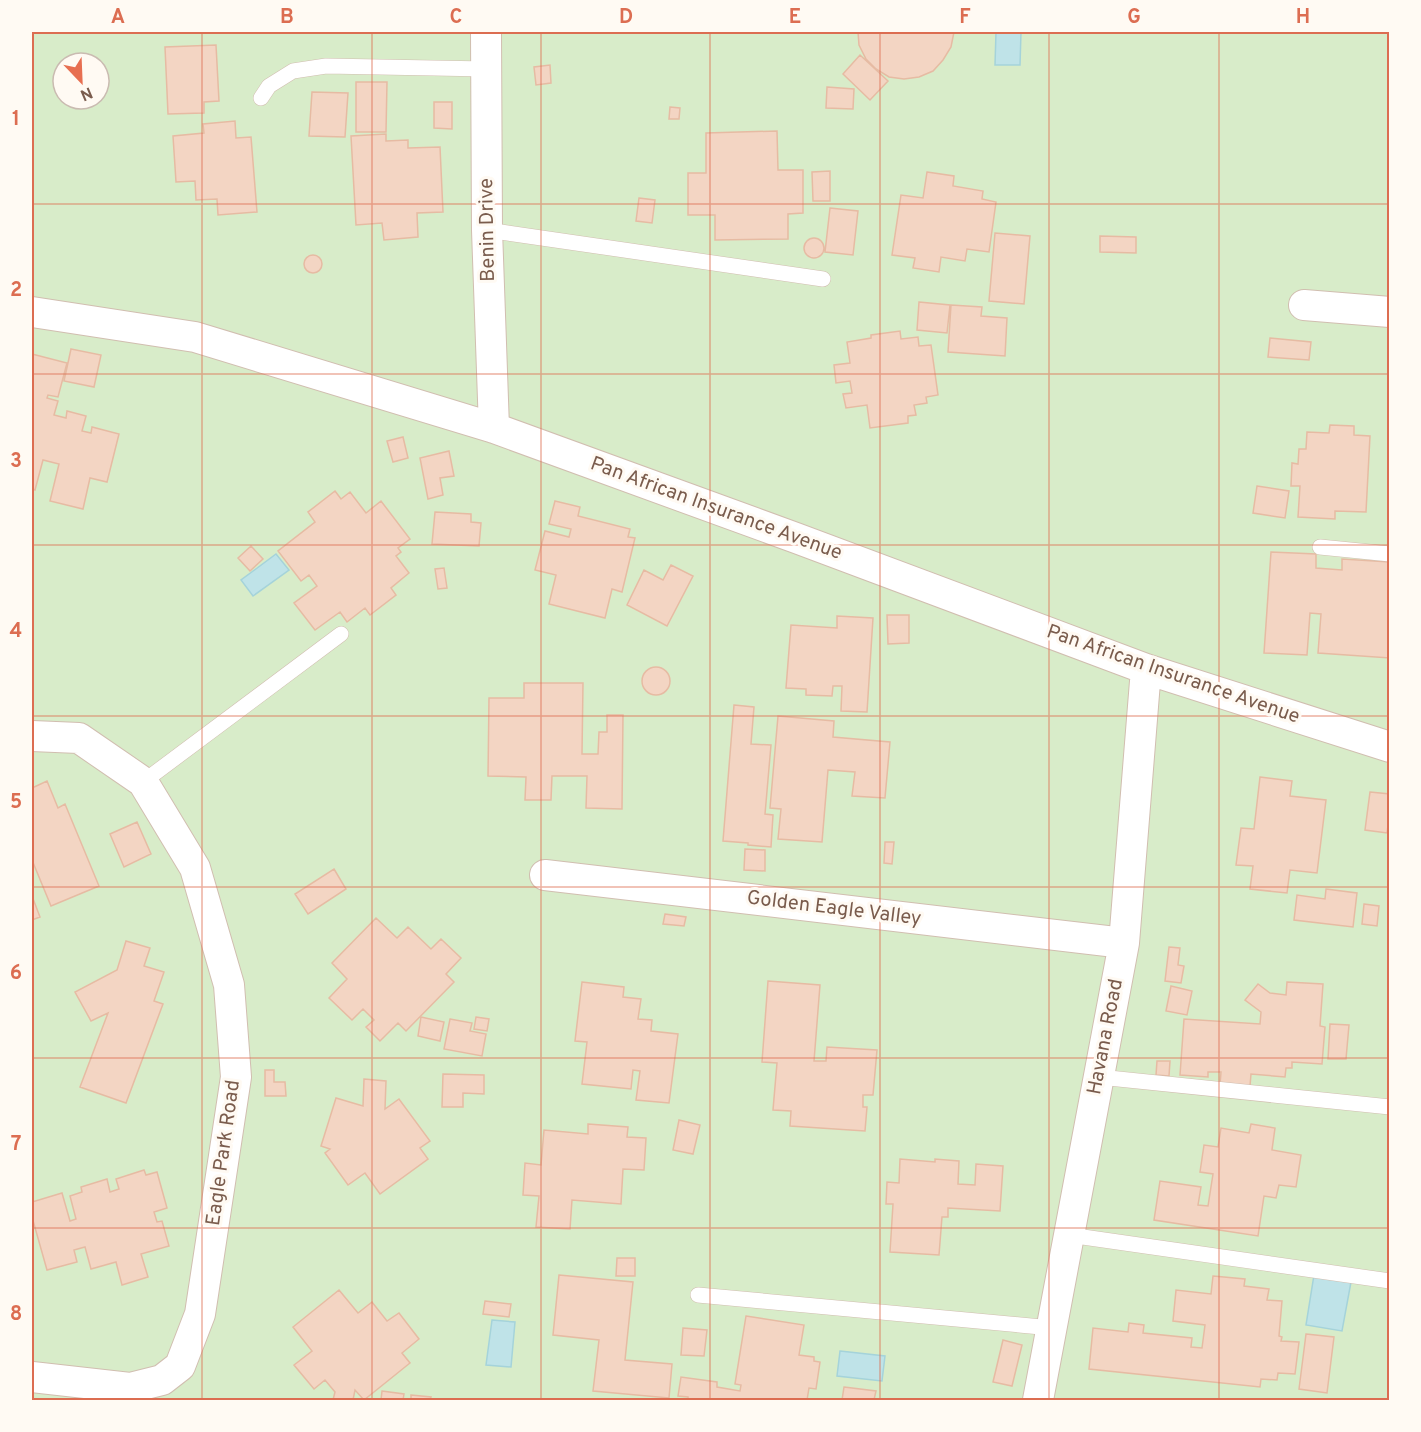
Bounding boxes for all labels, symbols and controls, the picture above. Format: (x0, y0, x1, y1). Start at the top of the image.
text: A (111, 5, 125, 31)
text: B (280, 5, 294, 31)
text: C (450, 5, 462, 31)
text: D (619, 5, 633, 31)
text: E (789, 5, 801, 31)
text: F (959, 5, 971, 31)
text: G (1127, 5, 1141, 31)
text: H (1296, 5, 1310, 31)
north arrow (51, 51, 111, 111)
text: N (77, 82, 95, 104)
text: 1 (12, 107, 20, 133)
street label: Benin Drive (474, 178, 502, 282)
text: 2 (10, 278, 22, 304)
text: 3 (10, 449, 22, 475)
street label: Pan African Insurance Avenue (586, 451, 846, 567)
text: 4 (10, 619, 22, 645)
street label: Pan African Insurance Avenue (1043, 619, 1303, 731)
text: 5 (10, 790, 22, 816)
street label: Golden Eagle Valley (745, 885, 923, 933)
text: 6 (10, 961, 22, 987)
street label: Havana Road (1082, 977, 1130, 1097)
street label: Eagle Park Road (201, 1078, 247, 1228)
text: 7 (11, 1132, 21, 1158)
text: 8 (10, 1302, 22, 1328)

